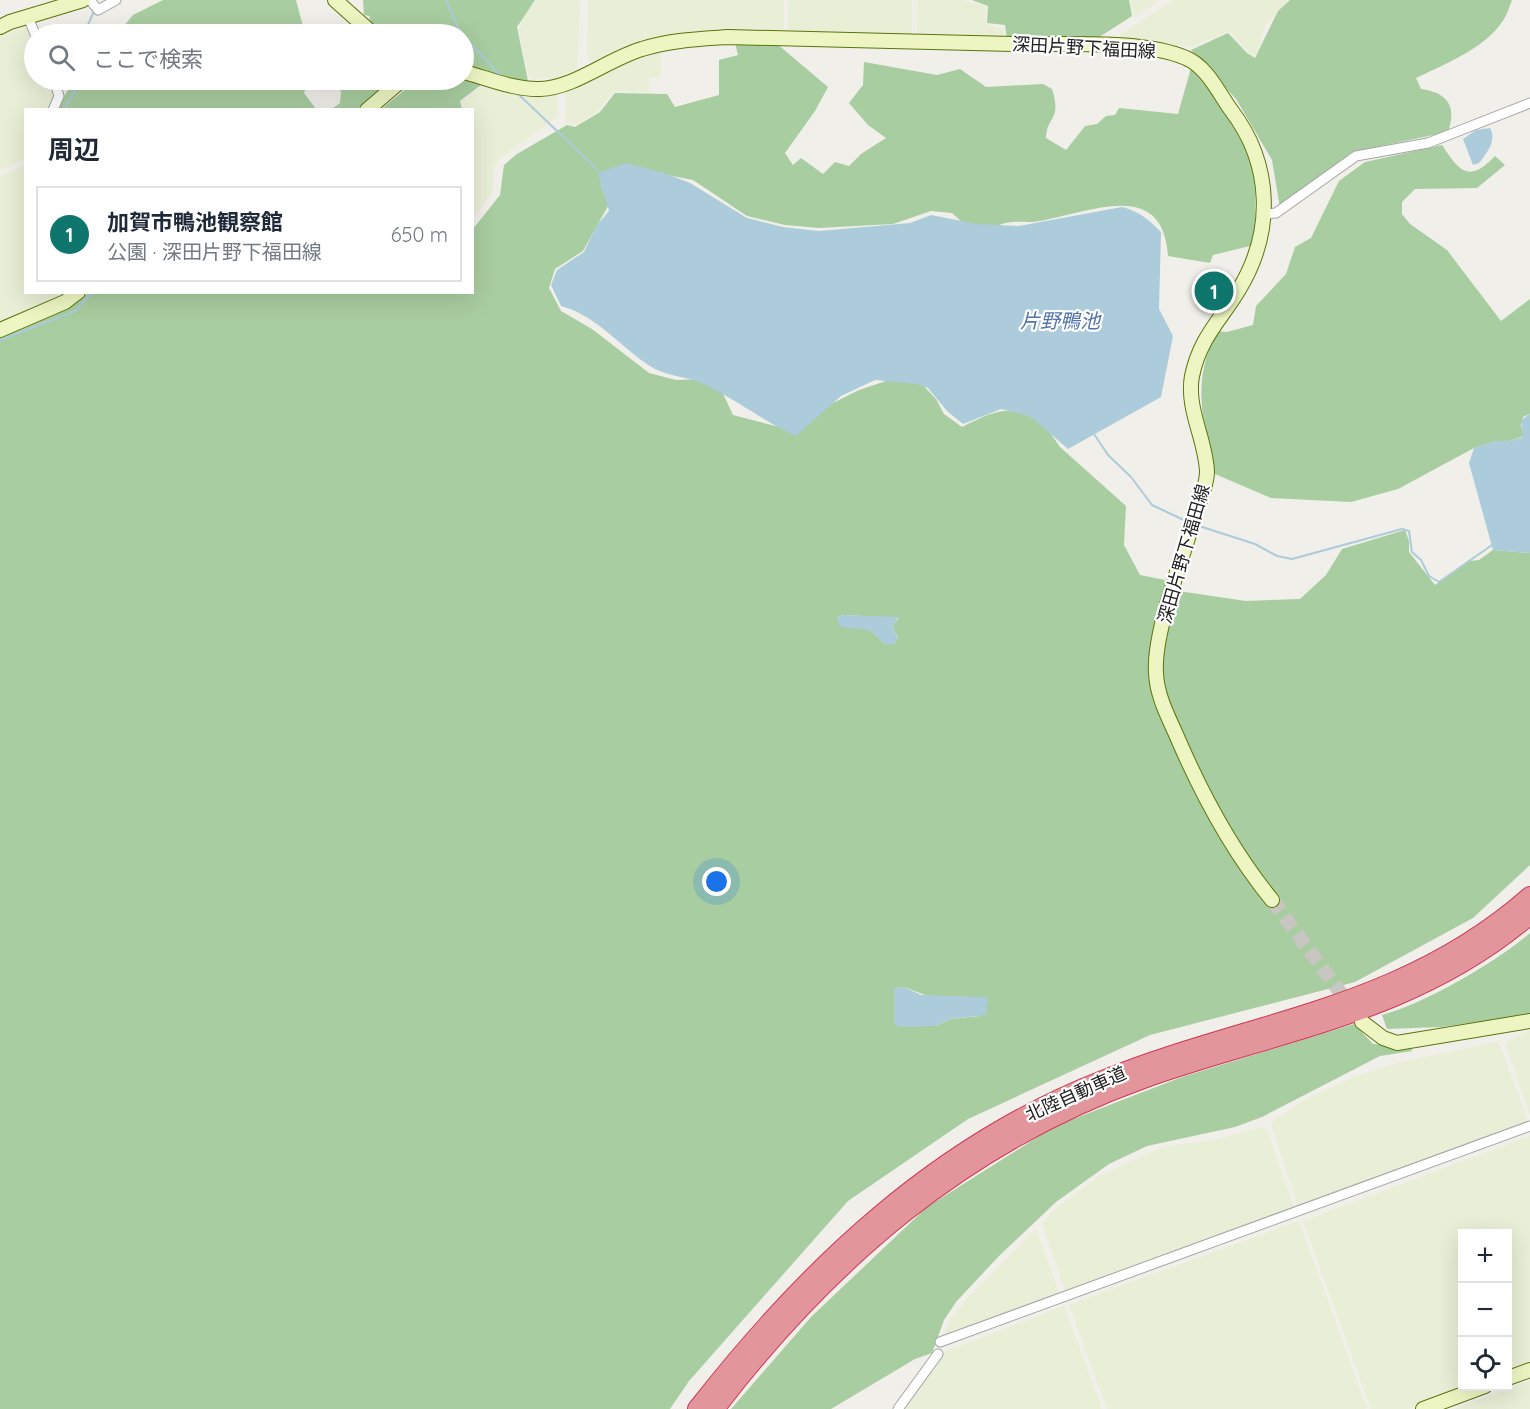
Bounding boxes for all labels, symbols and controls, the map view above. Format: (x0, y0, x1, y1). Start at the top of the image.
search box (24, 24, 474, 90)
street label: 深田片野下福田線 (1012, 32, 1157, 63)
icon: search (45, 41, 78, 74)
text: ここで検索 (93, 45, 203, 73)
text: 周辺 (48, 133, 100, 166)
text: 加賀市鴨池観察館 (107, 208, 283, 236)
text: 1 (66, 222, 73, 247)
text: 650 m (391, 222, 448, 247)
text: 公園 · 深田片野下福田線 (107, 239, 322, 264)
pin: 1 (1194, 268, 1234, 314)
water label: 片野鴨池 (1020, 308, 1102, 333)
street label: 深田片野下福田線 (1153, 481, 1214, 626)
your location (702, 867, 731, 896)
street label: 北陸自動車道 (1022, 1061, 1130, 1126)
map controls (1458, 1229, 1512, 1391)
button: + (1458, 1229, 1512, 1283)
button: − (1458, 1283, 1512, 1337)
button: locate (1458, 1337, 1512, 1391)

